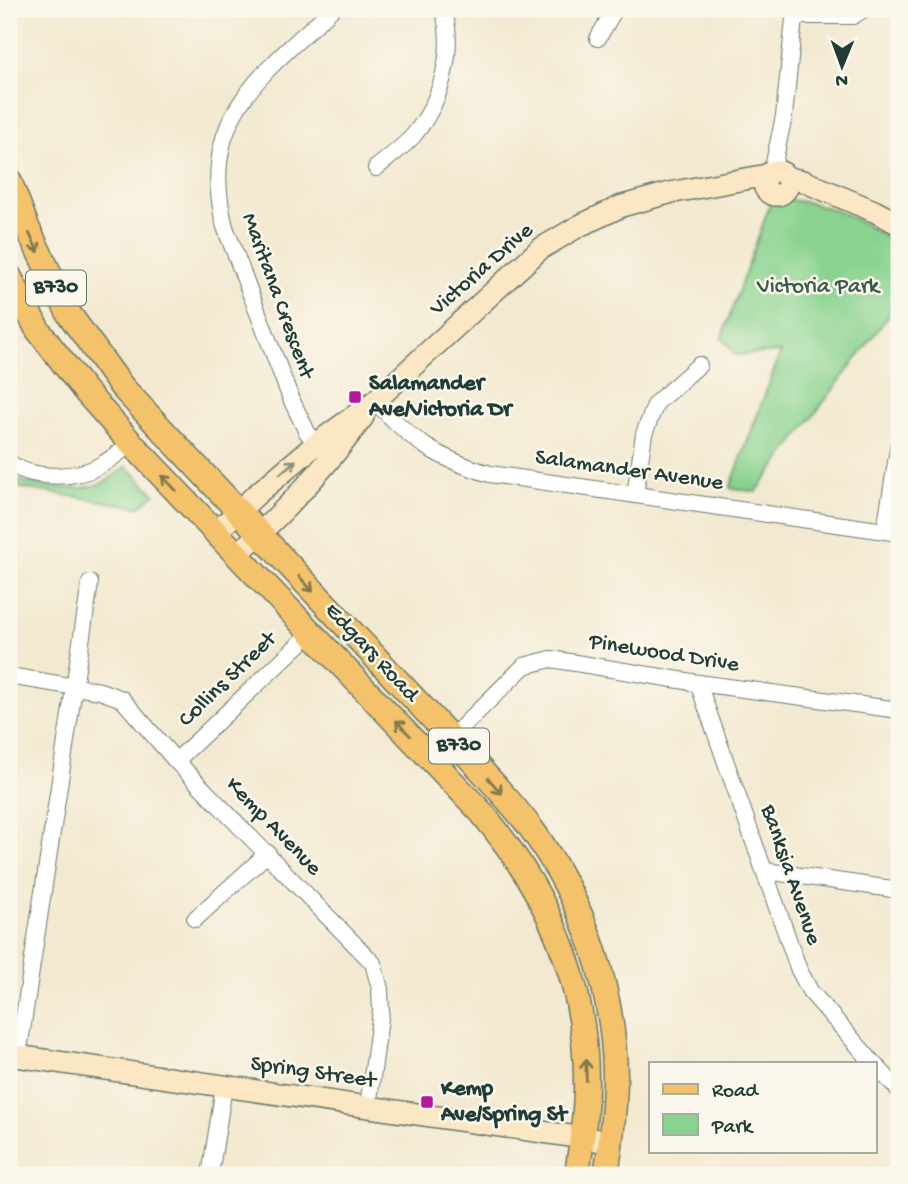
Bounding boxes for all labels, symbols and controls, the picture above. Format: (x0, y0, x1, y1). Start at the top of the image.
north arrow (806, 32, 876, 102)
text: N (835, 68, 848, 91)
street label: Maritana Crescent (235, 210, 320, 384)
street label: Victoria Drive (424, 217, 540, 323)
one-way arrow (28, 232, 42, 253)
road number: B730 (26, 270, 86, 306)
park label: Victoria Park (756, 274, 882, 301)
place label: Salamander Ave/Victoria Dr (368, 371, 514, 424)
marker: Salamander Ave/Victoria Dr (347, 389, 363, 405)
street label: Salamander Avenue (533, 444, 726, 498)
one-way arrow (279, 459, 297, 475)
one-way arrow (161, 475, 178, 492)
one-way arrow (298, 575, 314, 593)
street label: Edgars Road (318, 598, 425, 709)
street label: Collins Street (173, 626, 284, 733)
street label: Pinewood Drive (586, 629, 742, 679)
one-way arrow (395, 719, 411, 737)
road number: B730 (429, 728, 489, 764)
street label: Kemp Avenue (219, 772, 328, 883)
one-way arrow (487, 777, 503, 795)
street label: Banksia Avenue (753, 800, 827, 950)
street label: Spring Street (249, 1051, 379, 1095)
one-way arrow (579, 1059, 593, 1082)
legend (649, 1062, 876, 1152)
place label: Kemp Ave/Spring St (440, 1076, 569, 1129)
text: Road (712, 1080, 760, 1105)
marker: Kemp Ave/Spring St (419, 1094, 435, 1110)
text: Park (711, 1116, 755, 1141)

